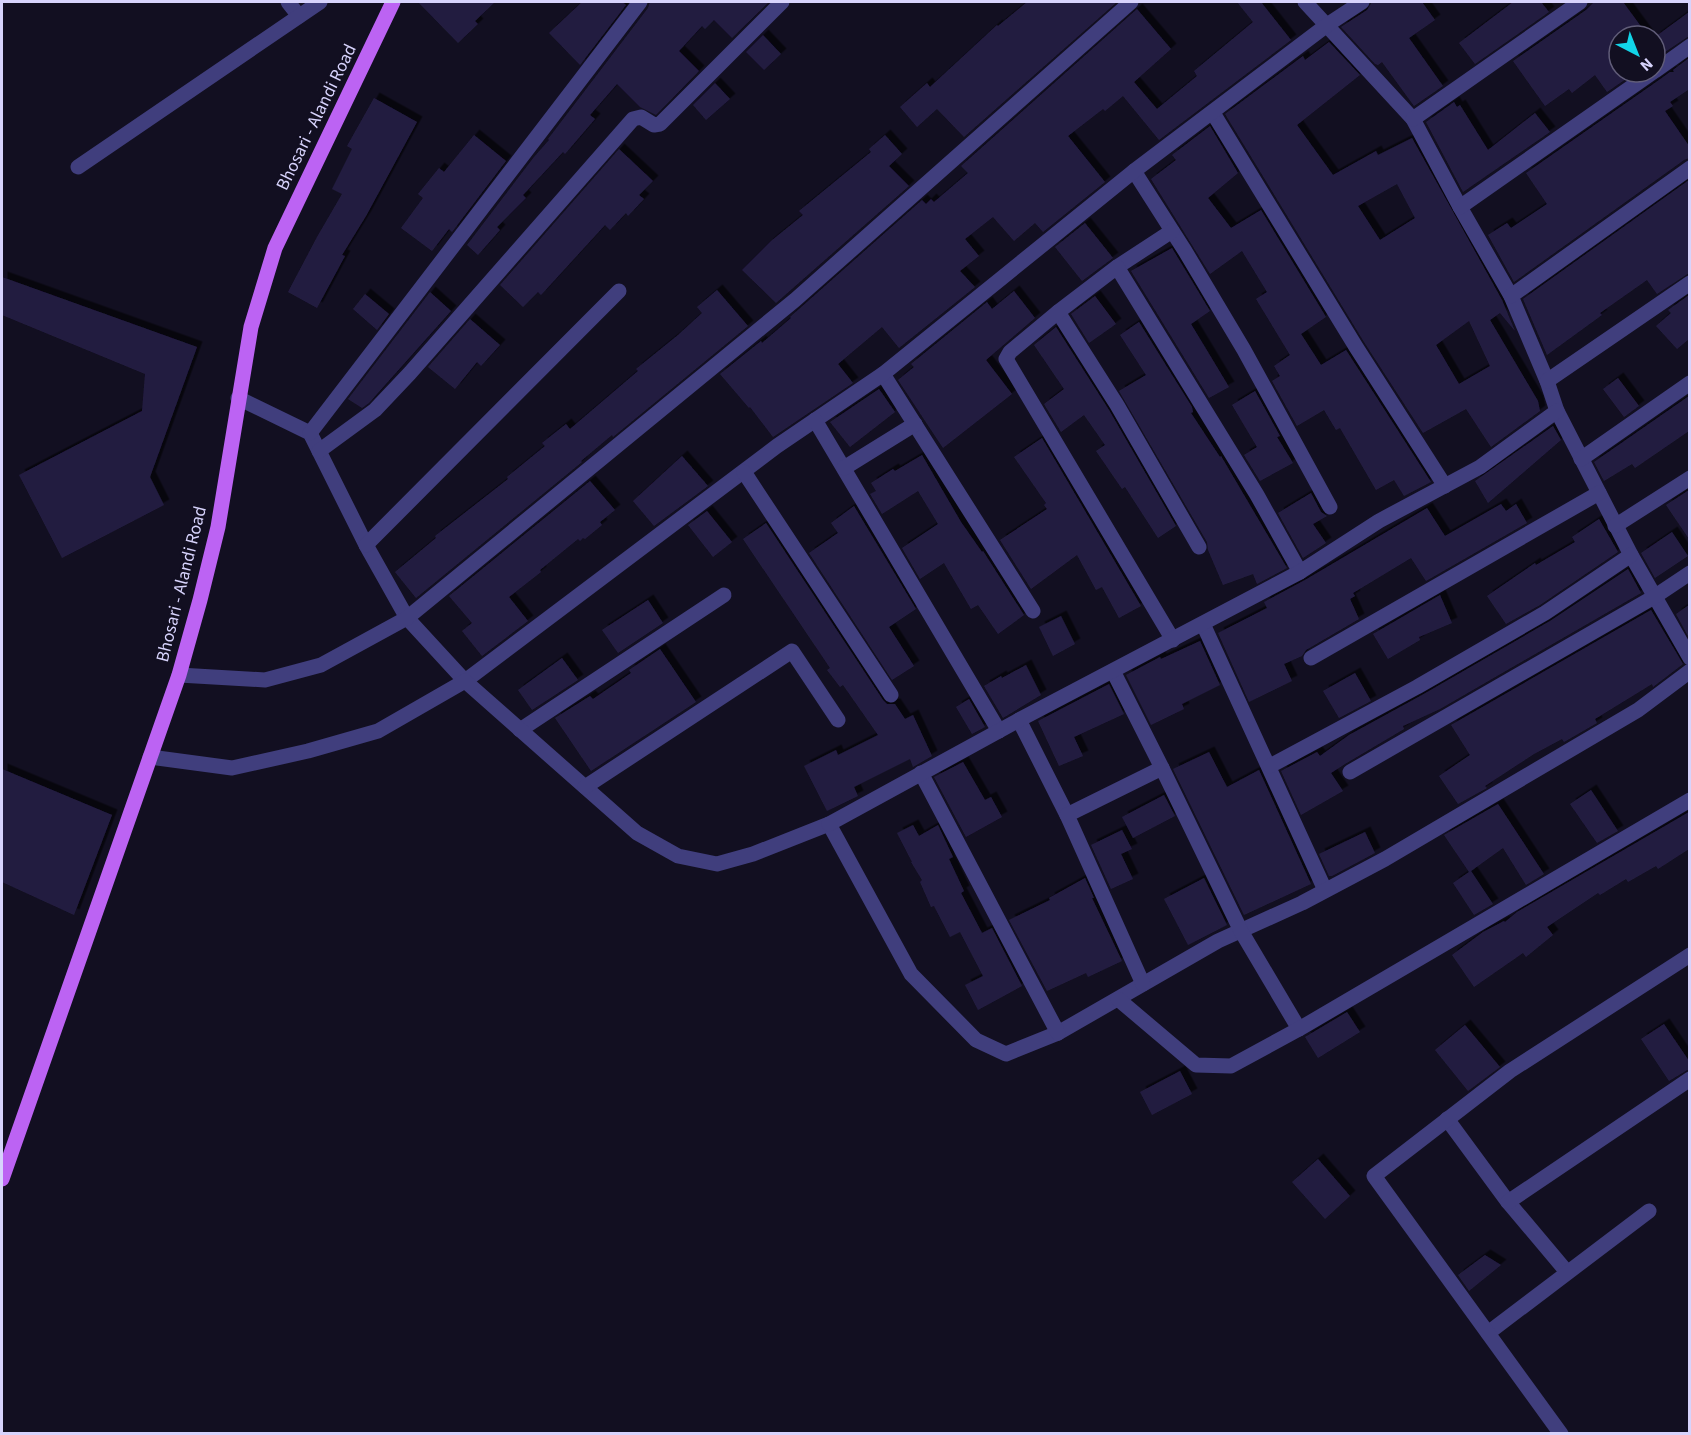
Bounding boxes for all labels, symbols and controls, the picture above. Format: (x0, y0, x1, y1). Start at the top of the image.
north arrow (1607, 24, 1667, 84)
street label: Bhosari - Alandi Road (270, 40, 363, 195)
text: N (1635, 53, 1658, 76)
street label: Bhosari - Alandi Road (150, 503, 213, 665)

